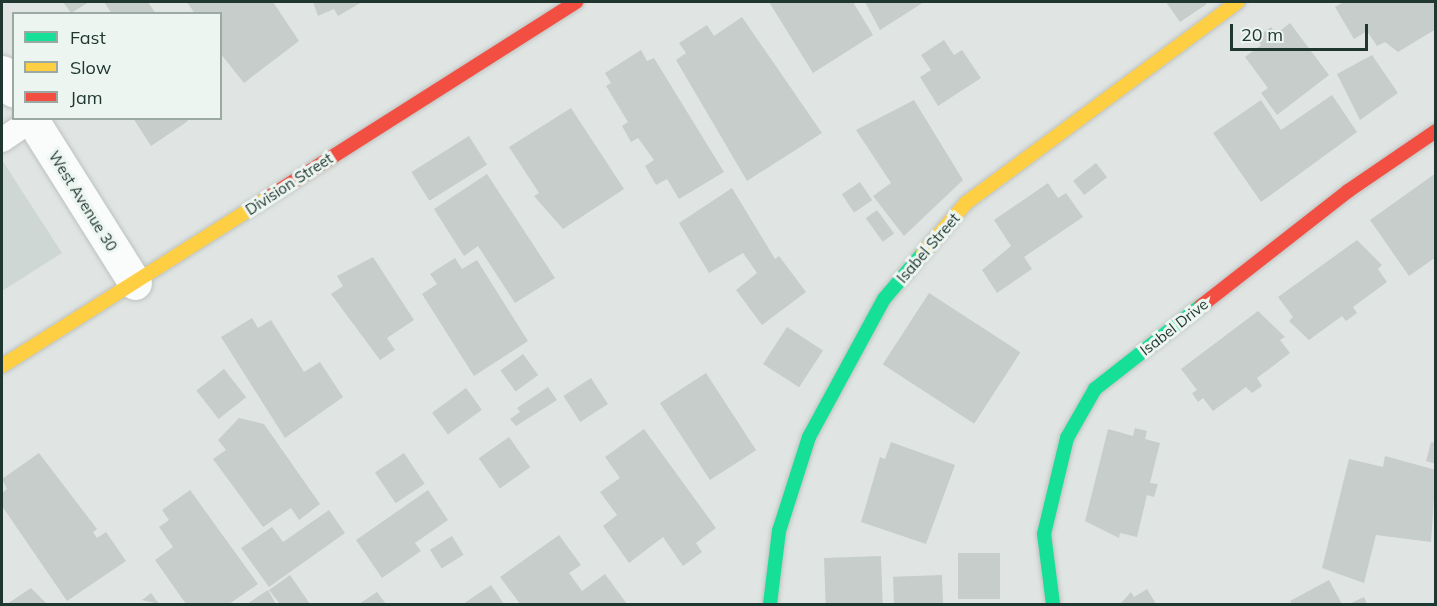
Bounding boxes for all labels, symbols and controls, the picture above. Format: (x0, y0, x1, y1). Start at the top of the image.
legend (12, 12, 222, 120)
scale bar (1233, 12, 1371, 50)
text: 20 m (1241, 23, 1283, 46)
text: Fast (70, 26, 106, 49)
text: Slow (70, 56, 111, 79)
text: Jam (70, 86, 103, 109)
street label: West Avenue 30 (45, 148, 121, 254)
street label: Division Street (242, 149, 336, 219)
street label: Isabel Street (893, 209, 963, 287)
street label: Isabel Drive (1136, 295, 1212, 359)

